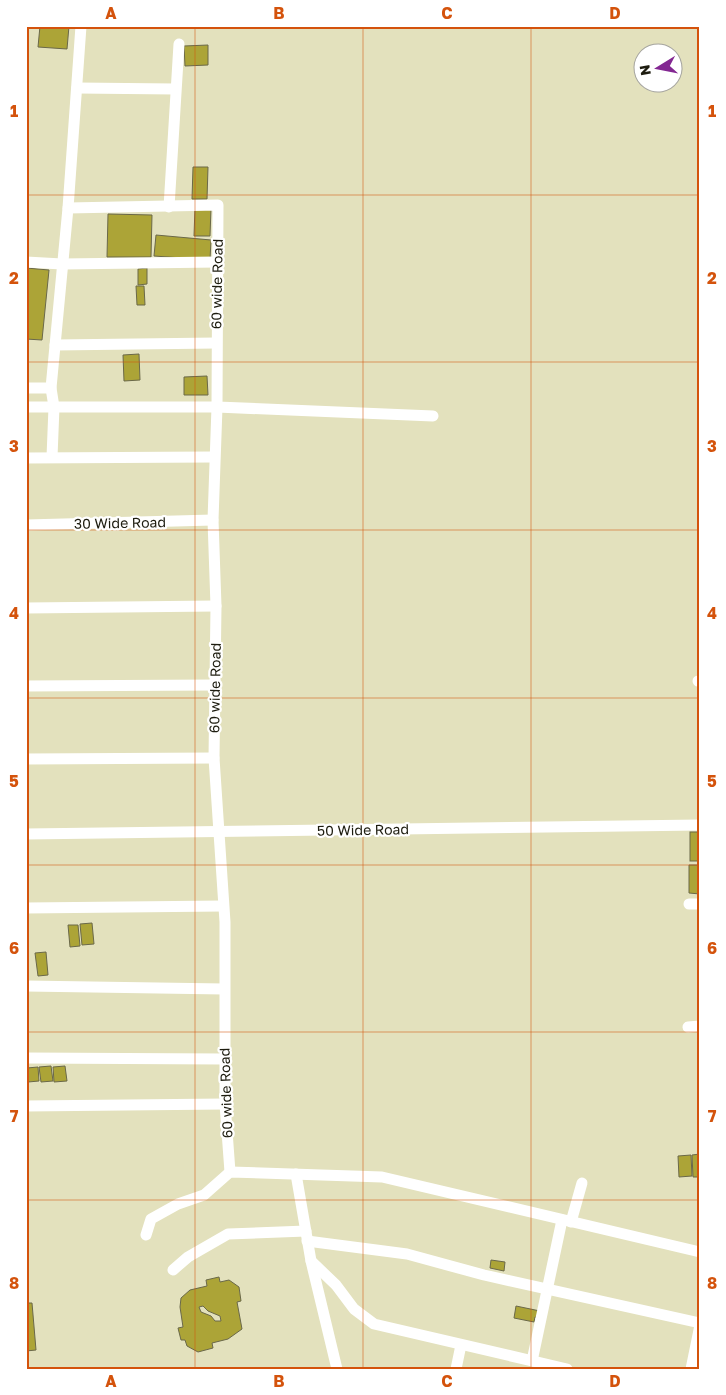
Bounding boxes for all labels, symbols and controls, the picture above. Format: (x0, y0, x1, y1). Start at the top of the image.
text: A (105, 3, 117, 23)
text: B (273, 3, 285, 23)
text: C (441, 3, 453, 23)
text: D (609, 3, 621, 23)
north arrow (634, 42, 684, 92)
text: N (635, 64, 654, 77)
text: 1 (10, 101, 18, 121)
text: 1 (708, 101, 716, 121)
street label: 60 wide Road (207, 239, 226, 329)
text: 2 (9, 268, 19, 288)
text: 2 (707, 268, 717, 288)
text: 3 (9, 436, 19, 456)
text: 3 (707, 436, 717, 456)
street label: 30 Wide Road (74, 513, 166, 532)
text: 4 (9, 603, 19, 623)
text: 4 (707, 603, 717, 623)
street label: 60 wide Road (205, 643, 224, 733)
text: 5 (9, 771, 19, 791)
text: 5 (707, 771, 717, 791)
street label: 50 Wide Road (317, 820, 409, 839)
text: 6 (9, 938, 19, 958)
text: 6 (707, 938, 717, 958)
street label: 60 wide Road (215, 1048, 236, 1138)
text: 7 (10, 1106, 19, 1126)
text: 7 (708, 1106, 717, 1126)
text: 8 (9, 1273, 19, 1293)
text: 8 (707, 1273, 717, 1293)
text: A (105, 1371, 117, 1391)
text: B (273, 1371, 285, 1391)
text: C (441, 1371, 453, 1391)
text: D (609, 1371, 621, 1391)

